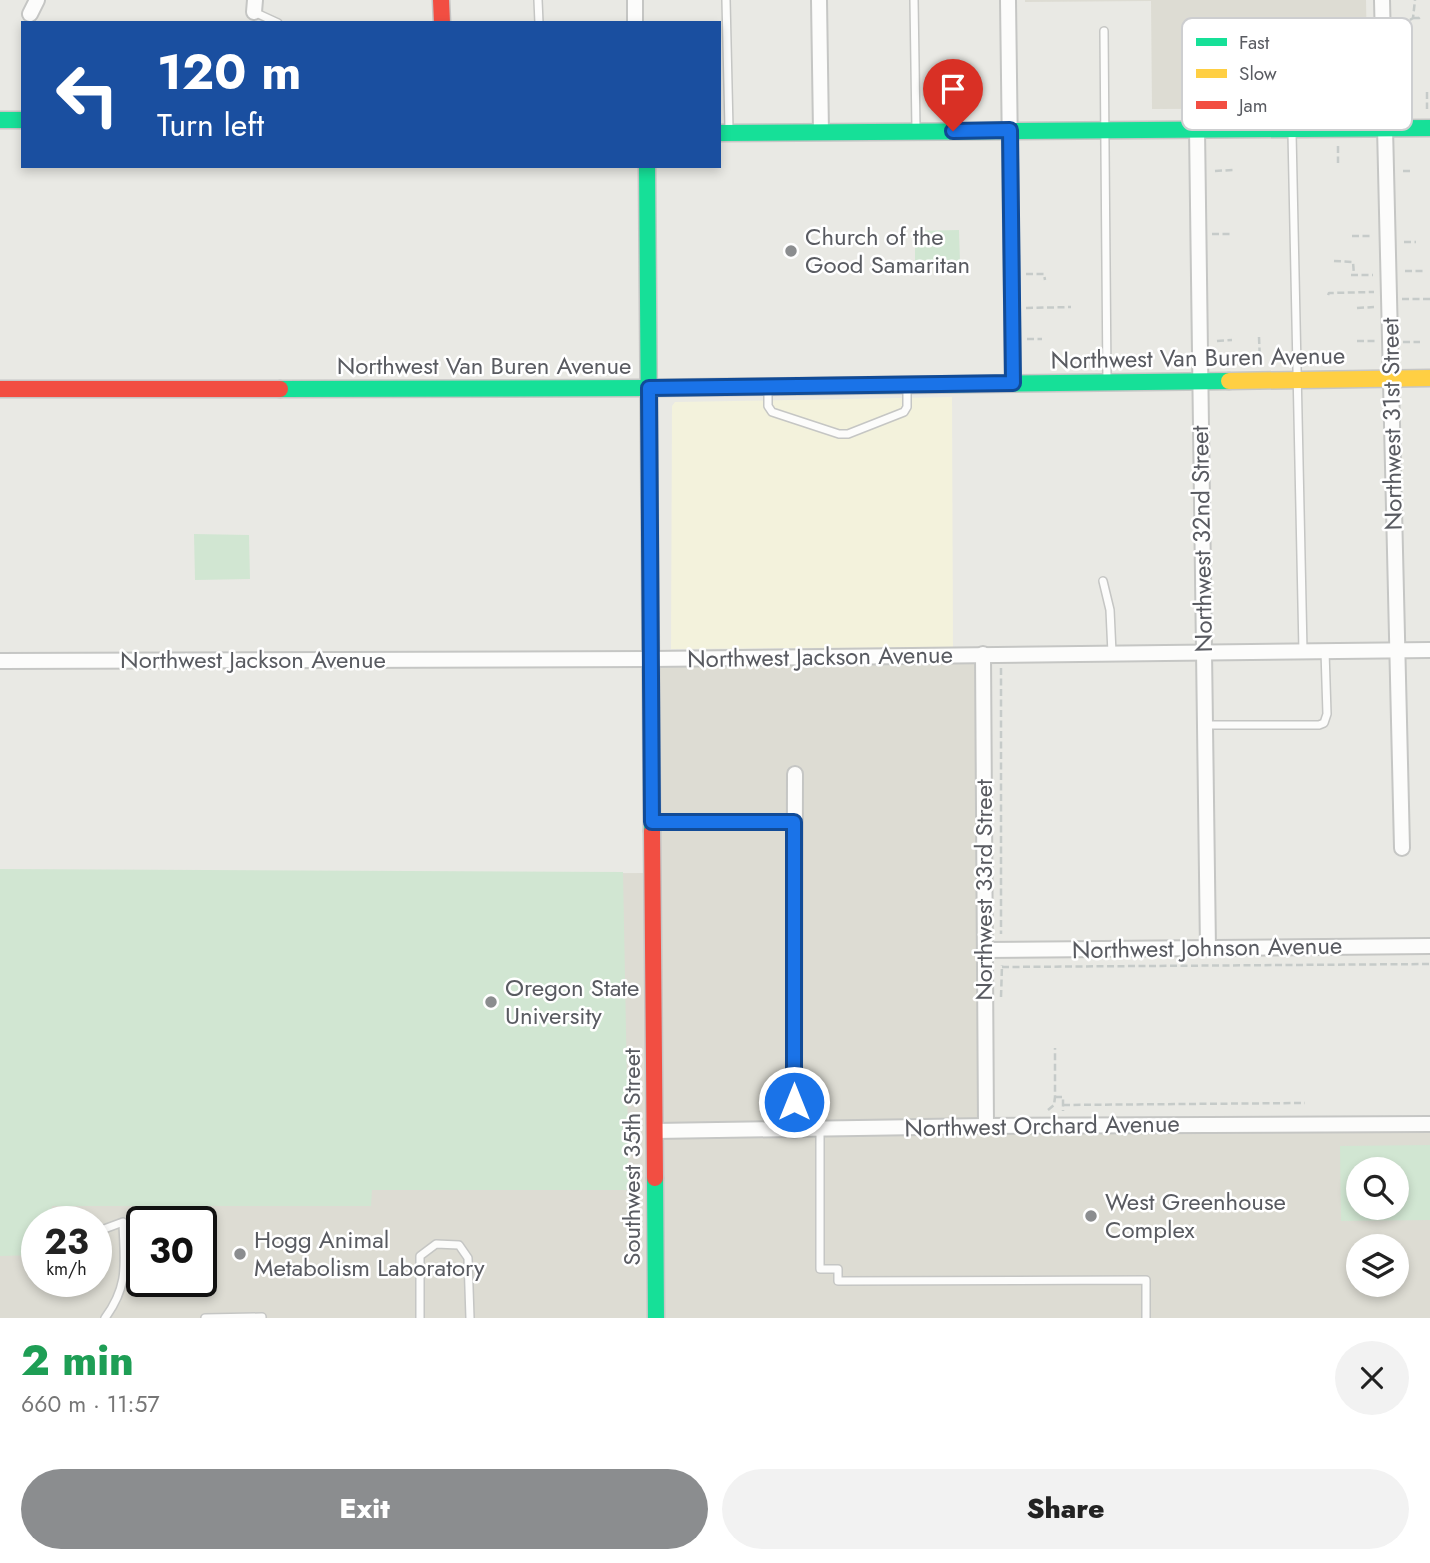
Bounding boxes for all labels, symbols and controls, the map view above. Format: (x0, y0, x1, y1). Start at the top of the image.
legend (1182, 18, 1412, 130)
text: Fast (1239, 29, 1270, 56)
text: 120 m (157, 37, 301, 107)
icon: left (42, 49, 133, 140)
pin (923, 59, 983, 131)
text: Slow (1239, 60, 1277, 87)
icon: arrive (934, 70, 972, 108)
text: Jam (1236, 92, 1268, 119)
text: Turn left (157, 102, 264, 148)
place label: Church of the Good Samaritan (805, 219, 970, 282)
marker: Church of the Good Samaritan (783, 243, 799, 259)
street label: Northwest 31st Street (1372, 317, 1411, 531)
street label: Northwest Van Buren Avenue (1050, 337, 1346, 378)
street label: Northwest Van Buren Avenue (337, 348, 631, 383)
street label: Northwest 32nd Street (1182, 425, 1221, 653)
street label: Northwest Jackson Avenue (687, 637, 953, 676)
street label: Northwest Jackson Avenue (120, 642, 386, 677)
street label: Northwest 33rd Street (966, 779, 1001, 1001)
street label: Northwest Johnson Avenue (1071, 928, 1343, 967)
place label: Oregon State University (505, 970, 639, 1033)
marker: Oregon State University (483, 994, 499, 1010)
street label: Southwest 35th Street (614, 1048, 649, 1266)
position arrow (757, 1065, 831, 1139)
street label: Northwest Orchard Avenue (904, 1106, 1180, 1145)
map controls (1346, 1157, 1409, 1297)
button: search (1346, 1157, 1409, 1220)
place label: West Greenhouse Complex (1105, 1184, 1286, 1247)
speed limit sign: 30 (126, 1206, 217, 1297)
marker: West Greenhouse Complex (1083, 1208, 1099, 1224)
text: 23 (44, 1217, 89, 1267)
place label: Hogg Animal Metabolism Laboratory (254, 1222, 485, 1285)
button: layers (1346, 1234, 1409, 1297)
marker: Hogg Animal Metabolism Laboratory (232, 1246, 248, 1262)
text: km/h (46, 1256, 87, 1282)
text: 2 min (21, 1330, 134, 1391)
button: close (1335, 1341, 1409, 1415)
text: 660 m · 11:57 (21, 1387, 159, 1421)
button: Exit (21, 1469, 708, 1549)
button: Share (722, 1469, 1409, 1549)

